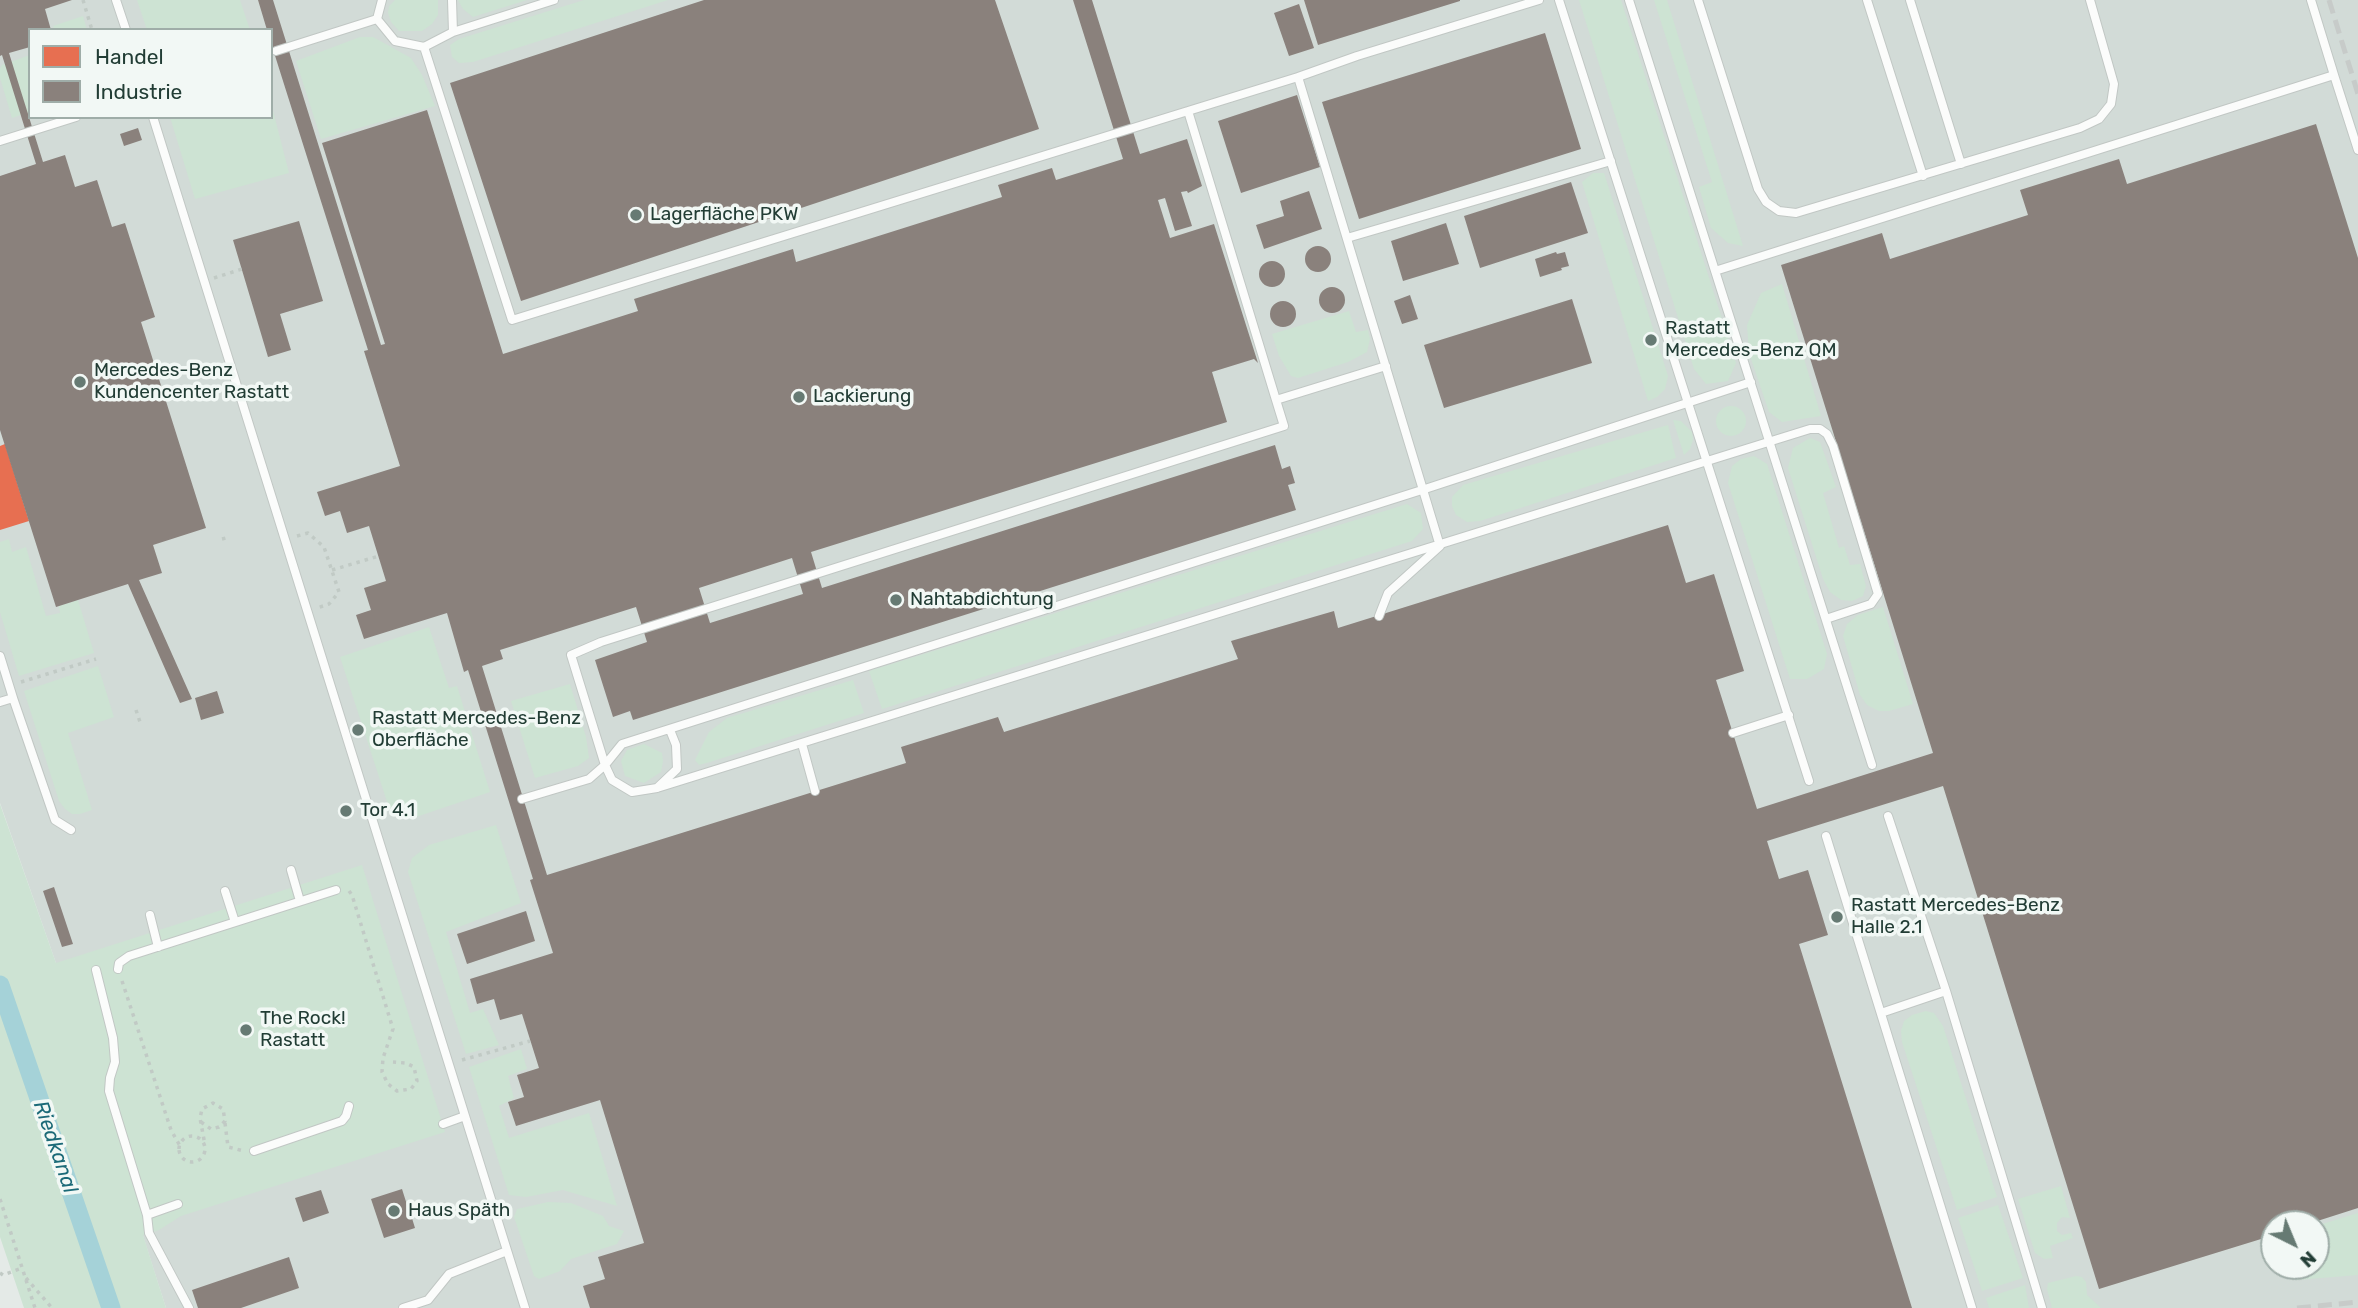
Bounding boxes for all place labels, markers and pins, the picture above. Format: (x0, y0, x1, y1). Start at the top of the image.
place label: Lagerfläche PKW (650, 204, 798, 226)
marker: Lagerfläche PKW (628, 207, 644, 223)
place label: Rastatt Mercedes-Benz QM (1665, 318, 1837, 362)
marker: Rastatt Mercedes-Benz QM (1643, 332, 1659, 348)
place label: Mercedes-Benz Kundencenter Rastatt (94, 360, 289, 404)
marker: Mercedes-Benz Kundencenter Rastatt (72, 374, 88, 390)
place label: Lackierung (813, 386, 911, 408)
marker: Lackierung (791, 389, 807, 405)
place label: Nahtabdichtung (910, 589, 1054, 611)
marker: Nahtabdichtung (888, 592, 904, 608)
place label: Rastatt Mercedes-Benz Oberfläche (372, 708, 581, 752)
marker: Rastatt Mercedes-Benz Oberfläche (350, 722, 366, 738)
place label: Tor 4.1 (360, 800, 415, 822)
marker: Tor 4.1 (338, 803, 354, 819)
place label: Rastatt Mercedes-Benz Halle 2.1 (1851, 895, 2060, 939)
marker: Rastatt Mercedes-Benz Halle 2.1 (1829, 909, 1845, 925)
place label: The Rock! Rastatt (260, 1008, 346, 1052)
marker: The Rock! Rastatt (238, 1022, 254, 1038)
place label: Haus Späth (408, 1200, 510, 1222)
marker: Haus Späth (386, 1203, 402, 1219)

